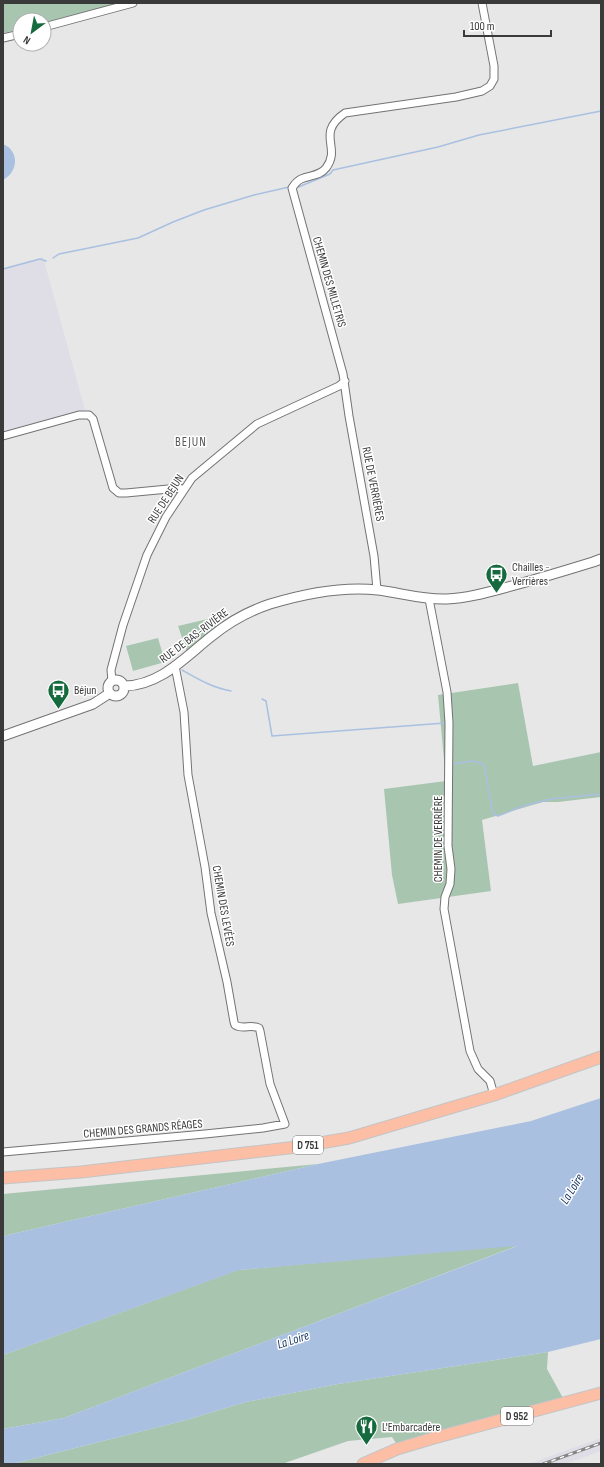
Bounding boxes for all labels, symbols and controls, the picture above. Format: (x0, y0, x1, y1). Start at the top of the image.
north arrow (12, 12, 52, 52)
scale bar (464, 12, 551, 38)
text: 100 m (470, 19, 495, 34)
text: N (21, 33, 33, 47)
street label: CHEMIN DES MILLETRIS (309, 235, 349, 329)
district label: BEJUN (175, 434, 207, 450)
street label: RUE DE VERRIÈRES (358, 446, 388, 522)
street label: RUE DE BEJUN (145, 472, 187, 526)
place label: Chailles - Verrières (512, 560, 550, 589)
bus stop icon: Chailles - Verrières (484, 561, 510, 594)
street label: RUE DE BAS-RIVIÈRE (157, 605, 231, 667)
bus stop icon: Béjun (45, 677, 71, 710)
place label: Béjun (74, 683, 96, 698)
street label: CHEMIN DE VERRIÈRE (431, 796, 446, 882)
street label: CHEMIN DES LEVÉES (208, 864, 238, 948)
street label: CHEMIN DES GRANDS RÉAGES (83, 1116, 203, 1142)
road number: D 751 (293, 1136, 323, 1154)
water label: La Loire (557, 1171, 587, 1207)
water label: La Loire (275, 1327, 311, 1353)
road number: D 952 (501, 1407, 533, 1425)
restaurant icon: L'Embarcadère (354, 1414, 380, 1447)
place label: L'Embarcadère (382, 1420, 440, 1435)

